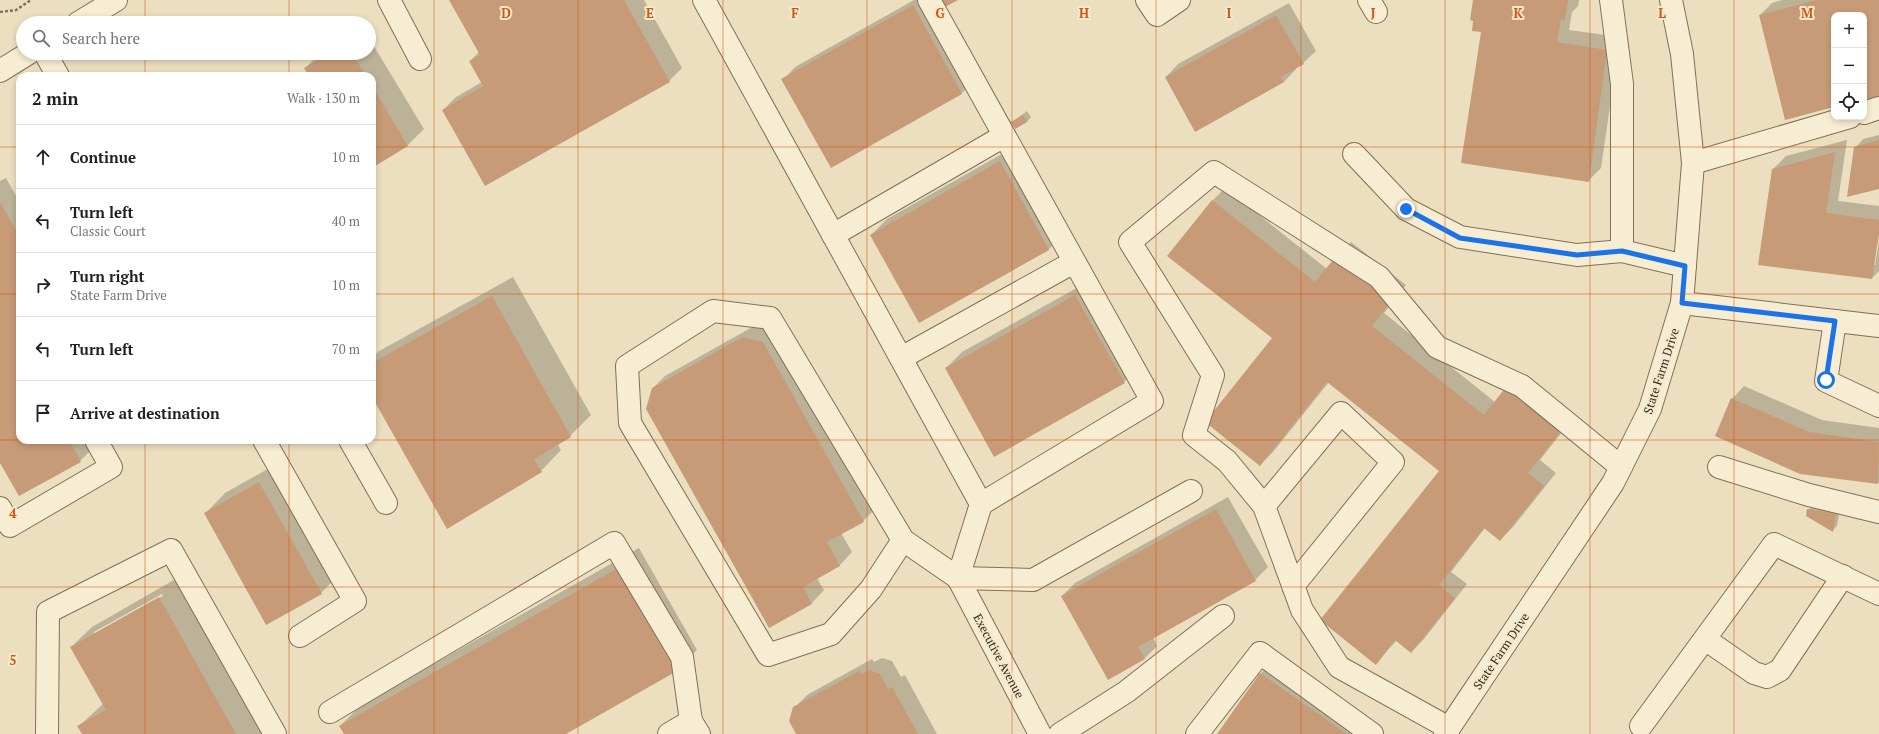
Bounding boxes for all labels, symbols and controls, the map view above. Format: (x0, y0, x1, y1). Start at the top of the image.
text: D (501, 4, 511, 22)
text: E (646, 4, 654, 22)
text: F (791, 4, 799, 22)
text: G (935, 4, 945, 22)
text: H (1079, 4, 1089, 22)
text: I (1227, 4, 1232, 22)
text: J (1371, 4, 1376, 22)
text: K (1513, 4, 1523, 22)
text: L (1658, 4, 1666, 22)
text: M (1801, 4, 1813, 22)
map controls (1831, 12, 1867, 120)
button: + (1831, 12, 1867, 48)
search box (16, 16, 376, 60)
icon: search (30, 27, 52, 49)
text: Search here (62, 28, 140, 48)
button: − (1831, 48, 1867, 84)
button: locate (1831, 84, 1867, 120)
text: 2 min (32, 87, 79, 110)
text: Walk · 130 m (287, 89, 360, 107)
icon: ahead (32, 146, 54, 168)
text: Continue (70, 147, 136, 167)
text: 10 m (332, 148, 360, 166)
route end (1397, 200, 1415, 218)
text: Turn left (70, 202, 134, 222)
icon: left (32, 210, 54, 232)
text: 40 m (332, 212, 360, 230)
text: Classic Court (70, 222, 146, 240)
text: Turn right (70, 266, 145, 286)
icon: right (32, 274, 54, 296)
text: 10 m (332, 276, 360, 294)
text: State Farm Drive (70, 286, 167, 304)
street label: State Farm Drive (1640, 326, 1682, 416)
icon: left (32, 338, 54, 360)
text: Turn left (70, 339, 134, 359)
text: 70 m (332, 340, 360, 358)
route start (1817, 371, 1835, 389)
icon: arrive (32, 402, 54, 424)
text: Arrive at destination (70, 403, 220, 423)
text: 4 (9, 504, 17, 522)
street label: State Farm Drive (1470, 610, 1532, 692)
street label: Executive Avenue (970, 611, 1028, 701)
text: 5 (9, 651, 17, 669)

